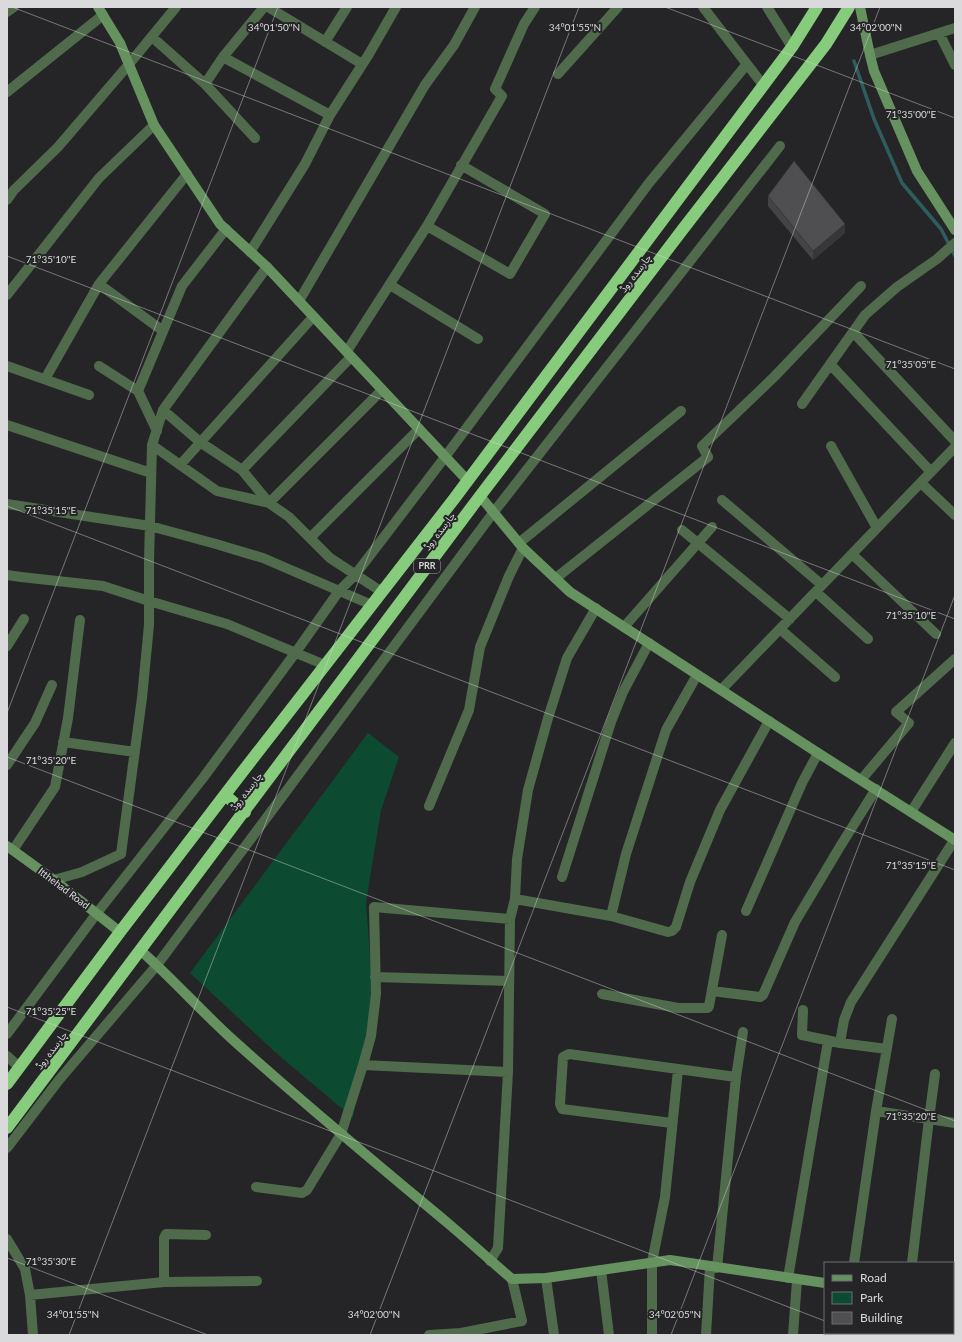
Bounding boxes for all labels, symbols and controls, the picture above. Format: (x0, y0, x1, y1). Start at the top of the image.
text: 34°01'50"N (248, 21, 300, 33)
text: 34°01'55"N (549, 21, 601, 33)
text: 34°02'00"N (850, 21, 902, 33)
text: 71°35'00"E (886, 108, 936, 120)
street label: چارسدہ روڈ (617, 251, 654, 295)
text: 71°35'10"E (26, 253, 76, 265)
text: 71°35'05"E (886, 358, 936, 370)
text: 71°35'15"E (26, 504, 76, 516)
street label: چارسدہ روڈ (421, 509, 458, 553)
road number: PRR (414, 559, 440, 573)
text: 71°35'10"E (886, 609, 936, 621)
text: 71°35'20"E (26, 754, 76, 766)
street label: چارسدہ روڈ (228, 769, 265, 813)
text: 71°35'15"E (886, 859, 936, 871)
street label: Itthehad Road (36, 865, 92, 911)
text: 71°35'25"E (26, 1005, 76, 1017)
street label: چارسدہ روڈ (33, 1028, 70, 1072)
text: 71°35'20"E (886, 1110, 936, 1122)
text: 71°35'30"E (26, 1255, 76, 1267)
legend (824, 1262, 954, 1334)
text: Road (860, 1270, 887, 1285)
text: Park (860, 1290, 884, 1305)
text: 34°01'55"N (47, 1308, 99, 1320)
text: 34°02'00"N (348, 1308, 400, 1320)
text: 34°02'05"N (649, 1308, 701, 1320)
text: Building (860, 1310, 903, 1325)

